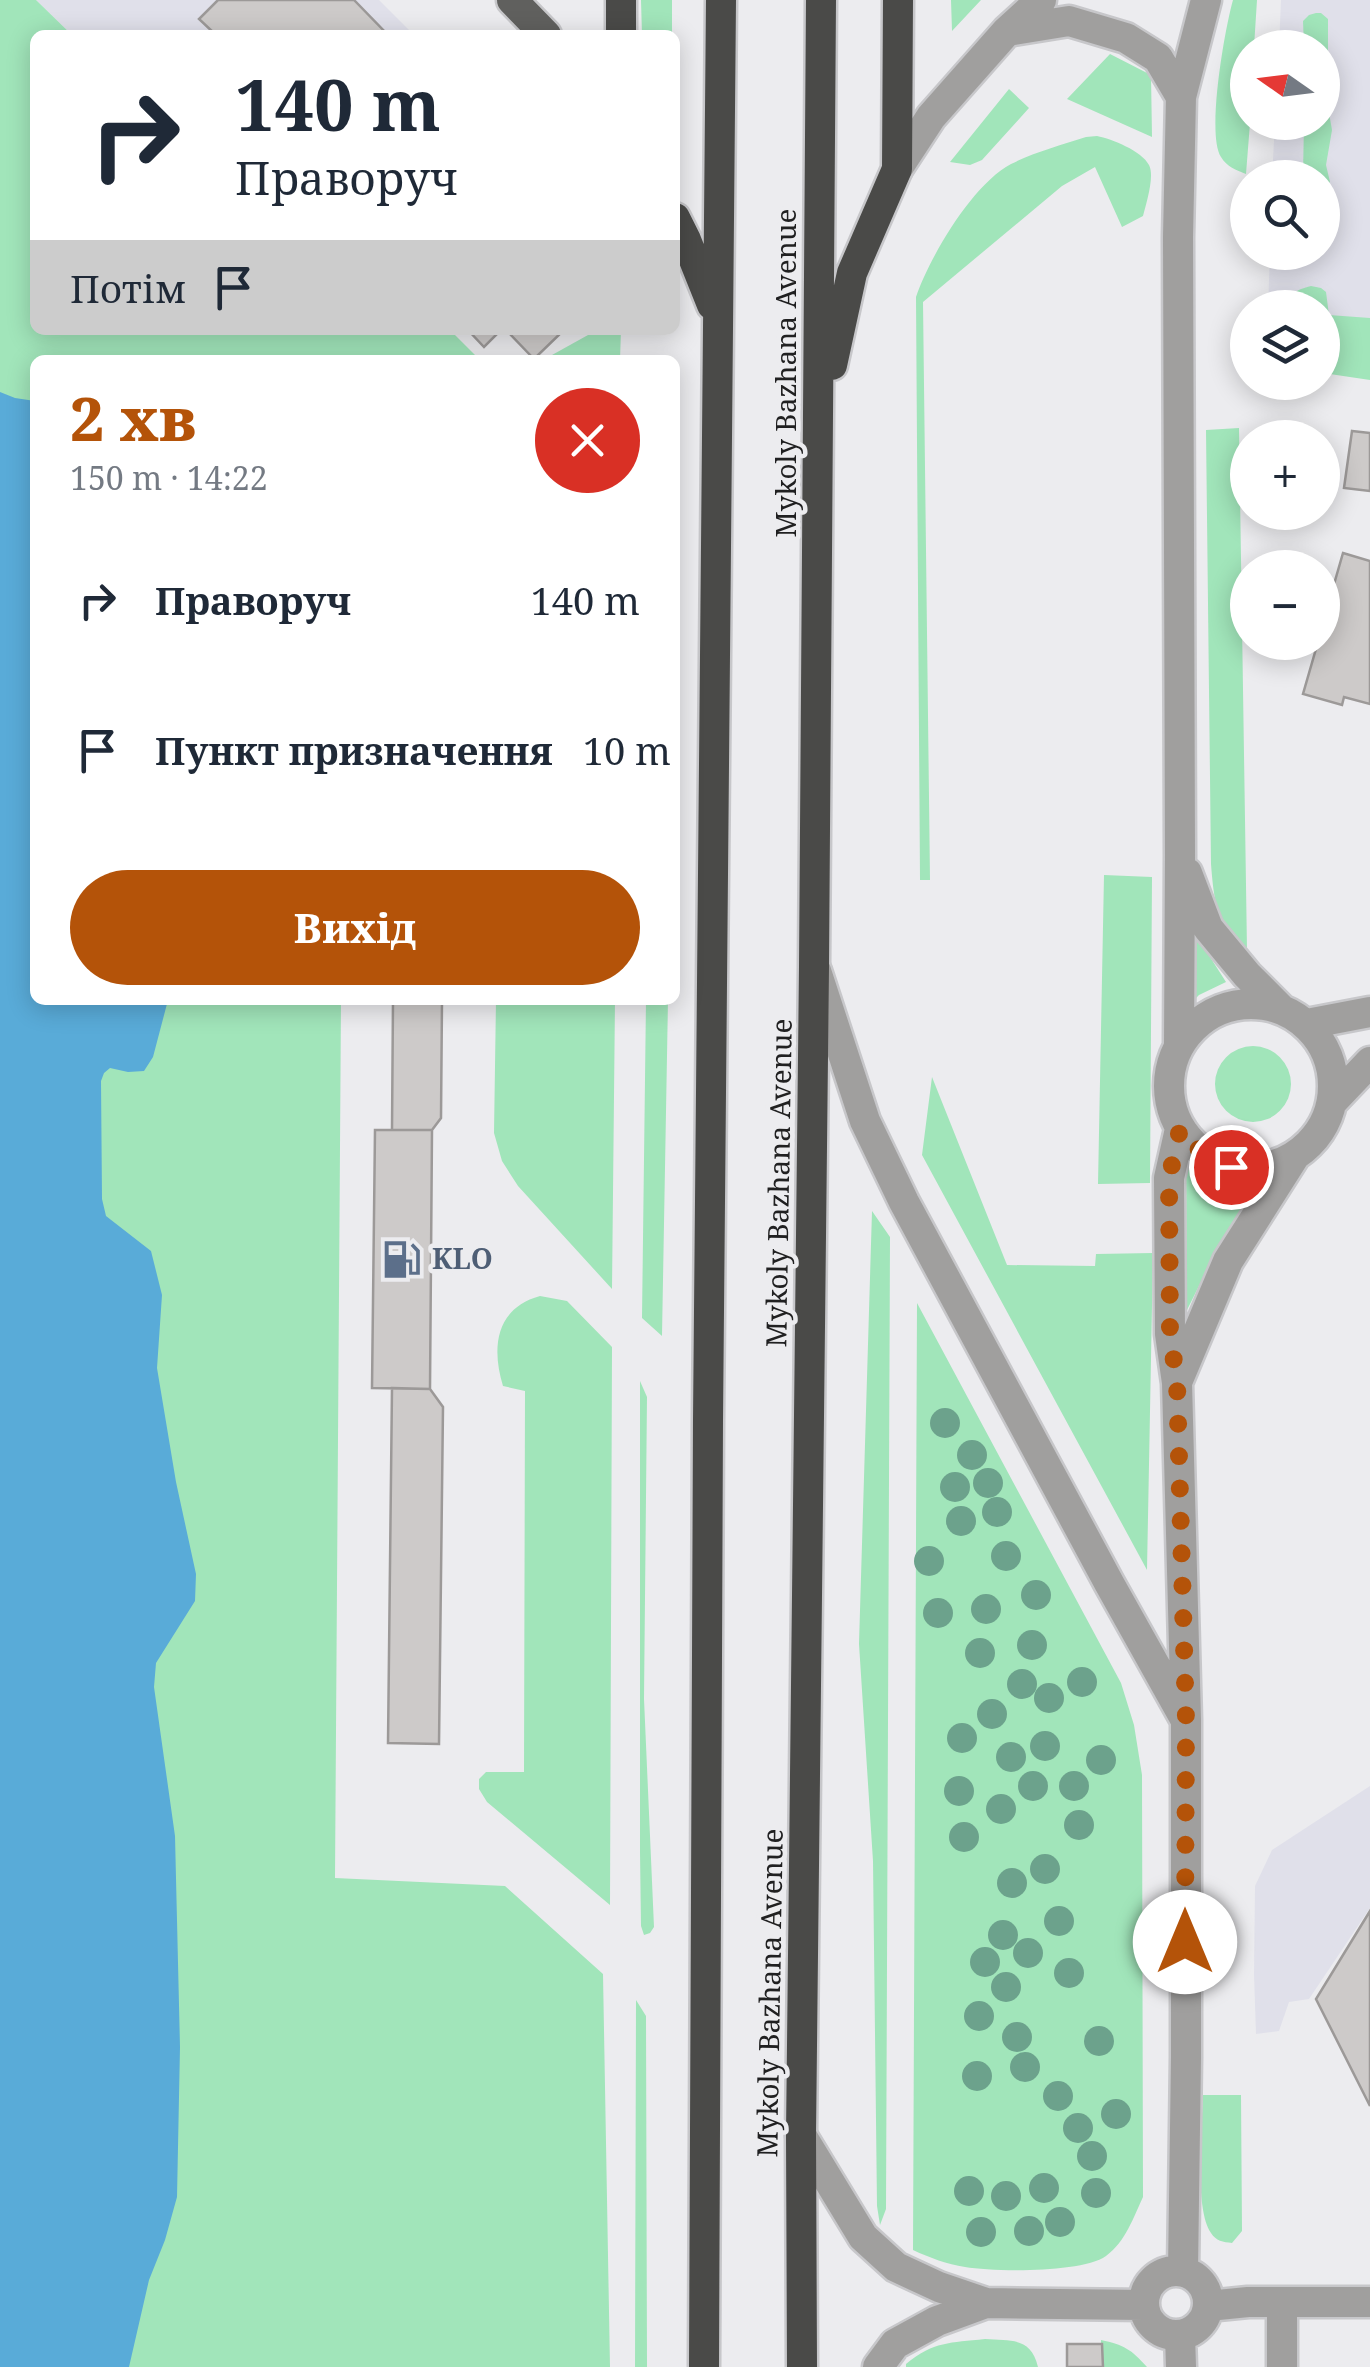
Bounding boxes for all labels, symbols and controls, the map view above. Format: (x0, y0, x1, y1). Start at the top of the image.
north arrow (1230, 30, 1340, 140)
map controls (1230, 30, 1340, 660)
text: 140 m (235, 56, 441, 152)
icon: right (70, 70, 200, 200)
text: Праворуч (235, 147, 458, 208)
button: search (1230, 160, 1340, 270)
street label: Mykoly Bazhana Avenue (766, 209, 804, 537)
icon: arrive (206, 260, 261, 315)
text: Потім (70, 262, 186, 314)
button: layers (1230, 290, 1340, 400)
text: 2 хв (70, 377, 196, 459)
button: close (535, 388, 640, 493)
button: + (1230, 420, 1340, 530)
text: 150 m · 14:22 (70, 456, 268, 499)
button: − (1230, 550, 1340, 660)
icon: right (70, 573, 125, 628)
text: Праворуч (155, 574, 351, 626)
text: 140 m (530, 574, 640, 626)
icon: arrive (70, 723, 125, 778)
text: Пункт призначення (155, 724, 553, 776)
text: 10 m (583, 724, 671, 776)
button: Вихід (70, 870, 640, 985)
street label: Mykoly Bazhana Avenue (756, 1018, 800, 1348)
pin (1189, 1125, 1274, 1210)
icon: arrive (1204, 1140, 1259, 1195)
fuel station icon: KLO (381, 1238, 423, 1280)
place label: KLO (432, 1239, 493, 1277)
street label: Mykoly Bazhana Avenue (747, 1828, 791, 2158)
position arrow (1133, 1890, 1237, 1994)

